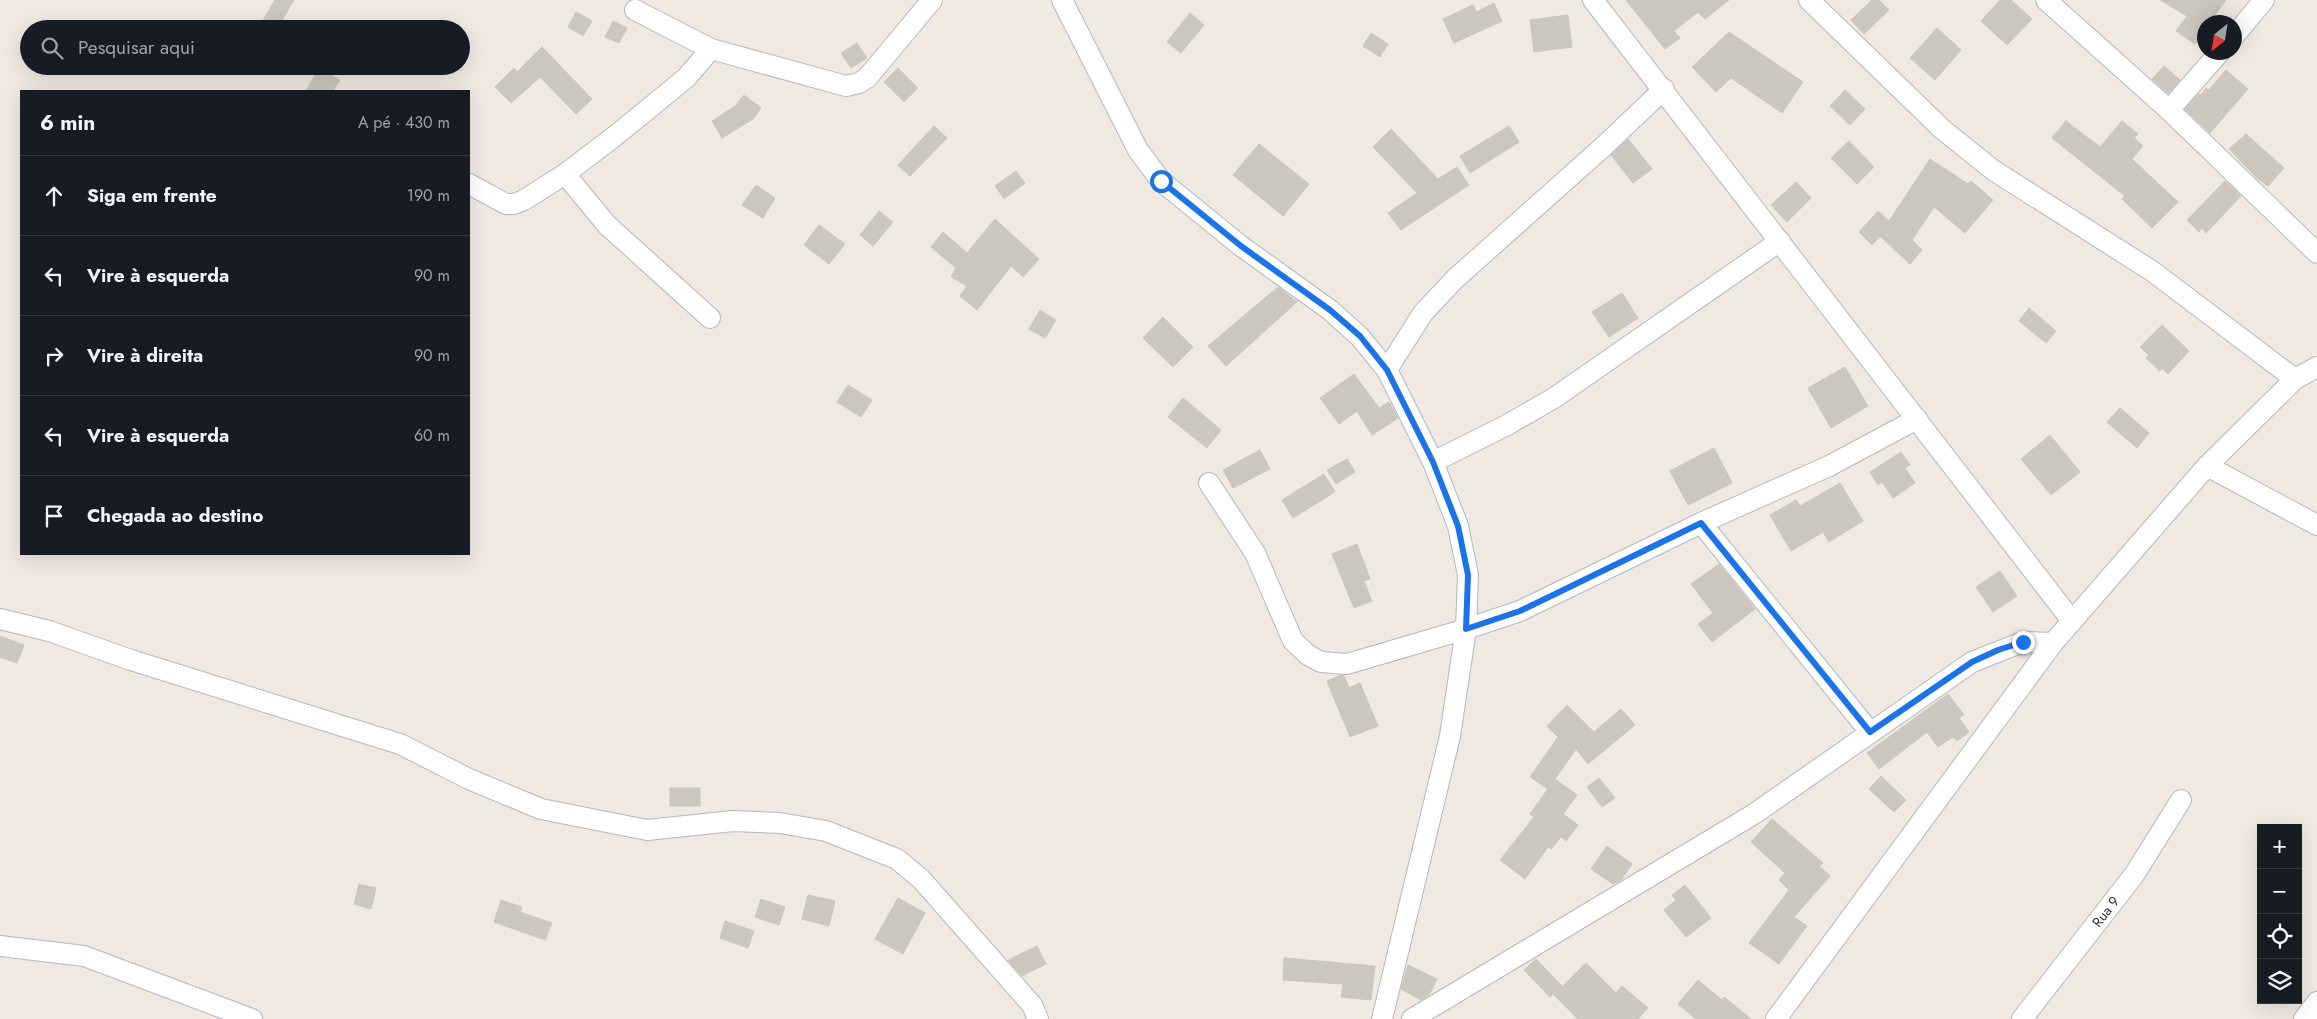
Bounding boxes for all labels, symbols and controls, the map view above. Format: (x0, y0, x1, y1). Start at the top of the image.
north arrow (2197, 15, 2242, 60)
search box (20, 20, 470, 75)
icon: search (38, 34, 66, 62)
text: Pesquisar aqui (78, 34, 195, 61)
text: 6 min (40, 108, 95, 138)
text: A pé · 430 m (358, 111, 450, 134)
route start (1150, 170, 1173, 193)
icon: ahead (40, 182, 68, 210)
text: Siga em frente (87, 182, 217, 209)
text: 190 m (407, 184, 450, 207)
icon: left (40, 262, 68, 290)
text: Vire à esquerda (87, 262, 229, 289)
text: 90 m (414, 264, 450, 287)
icon: right (40, 342, 68, 370)
text: Vire à direita (87, 342, 203, 369)
text: 90 m (414, 344, 450, 367)
icon: left (40, 422, 68, 450)
text: Vire à esquerda (87, 422, 229, 449)
text: 60 m (414, 424, 450, 447)
icon: arrive (40, 502, 68, 530)
text: Chegada ao destino (87, 502, 263, 529)
route end (2012, 631, 2035, 654)
map controls (2257, 824, 2302, 1004)
button: + (2257, 824, 2302, 869)
button: − (2257, 869, 2302, 914)
street label: Rua 9 (2087, 892, 2124, 931)
button: locate (2257, 914, 2302, 959)
button: layers (2257, 959, 2302, 1004)

